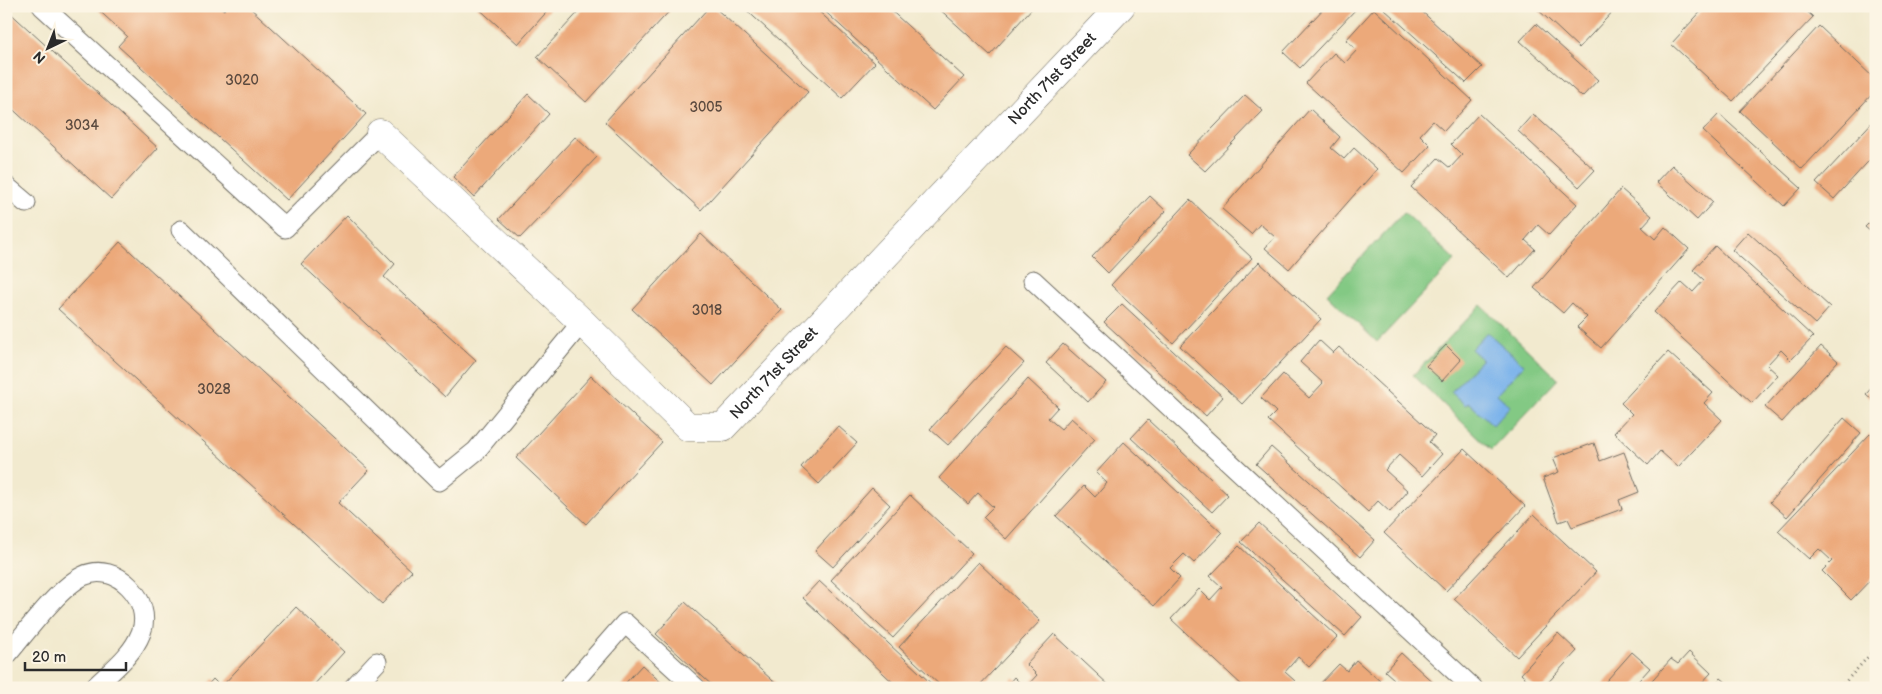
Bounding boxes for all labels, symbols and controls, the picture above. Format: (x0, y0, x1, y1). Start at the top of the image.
north arrow (22, 22, 72, 72)
street label: North 71st Street (1004, 29, 1100, 129)
text: N (30, 47, 49, 67)
house number: 3020 (225, 72, 259, 89)
house number: 3005 (689, 99, 723, 116)
house number: 3034 (65, 117, 99, 134)
house number: 3018 (692, 302, 722, 319)
street label: North 71st Street (726, 323, 822, 423)
house number: 3028 (197, 381, 231, 398)
scale bar (25, 639, 126, 671)
text: 20 m (32, 648, 66, 667)

